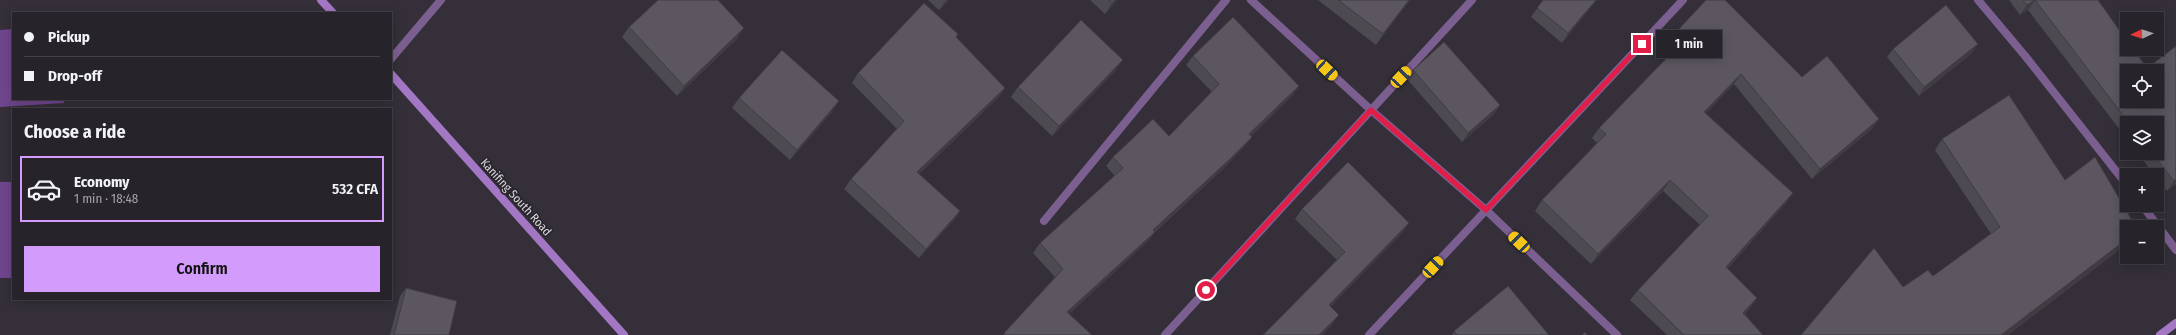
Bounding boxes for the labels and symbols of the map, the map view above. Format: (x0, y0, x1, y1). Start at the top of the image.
north arrow (2120, 12, 2164, 56)
callout: 1 min (1656, 30, 1722, 58)
route end (1633, 35, 1651, 53)
car (1314, 57, 1340, 83)
car (1388, 64, 1414, 90)
street label: Kanifing South Road (478, 156, 554, 238)
car (1506, 229, 1532, 255)
car (1420, 254, 1446, 280)
route start (1197, 281, 1215, 299)

